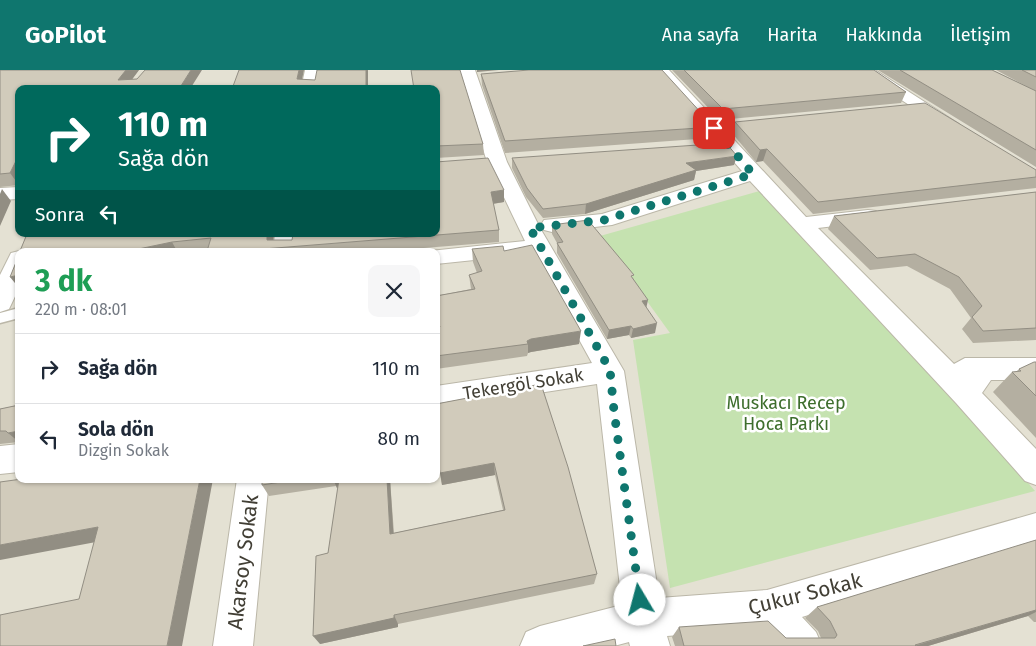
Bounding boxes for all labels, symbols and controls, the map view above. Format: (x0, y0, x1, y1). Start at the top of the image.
text: GoPilot (25, 21, 106, 49)
text: Ana sayfa (662, 24, 739, 46)
text: Harita (767, 24, 818, 46)
text: Hakkında (846, 24, 922, 46)
text: İletişim (950, 24, 1011, 46)
text: 110 m (118, 103, 208, 145)
icon: right (35, 105, 100, 170)
pin (693, 107, 735, 149)
icon: arrive (700, 114, 728, 142)
text: Sağa dön (118, 145, 209, 172)
icon: left (95, 200, 123, 228)
text: Sonra (35, 203, 85, 226)
text: 3 dk (35, 263, 92, 299)
button: close (368, 265, 420, 317)
text: 220 m · 08:01 (35, 300, 127, 319)
icon: right (35, 355, 63, 383)
text: Sağa dön (78, 357, 158, 380)
text: 110 m (372, 357, 420, 380)
street label: Tekergöl Sokak (461, 364, 586, 404)
park label: Muskacı Recep Hoca Parkı (726, 392, 846, 435)
text: Sola dön (78, 418, 154, 441)
icon: left (35, 425, 63, 453)
text: 80 m (378, 427, 420, 450)
text: Dizgin Sokak (78, 441, 169, 460)
street label: Akarsoy Sokak (222, 493, 264, 631)
street label: Çukur Sokak (745, 567, 865, 621)
position arrow (613, 573, 665, 625)

